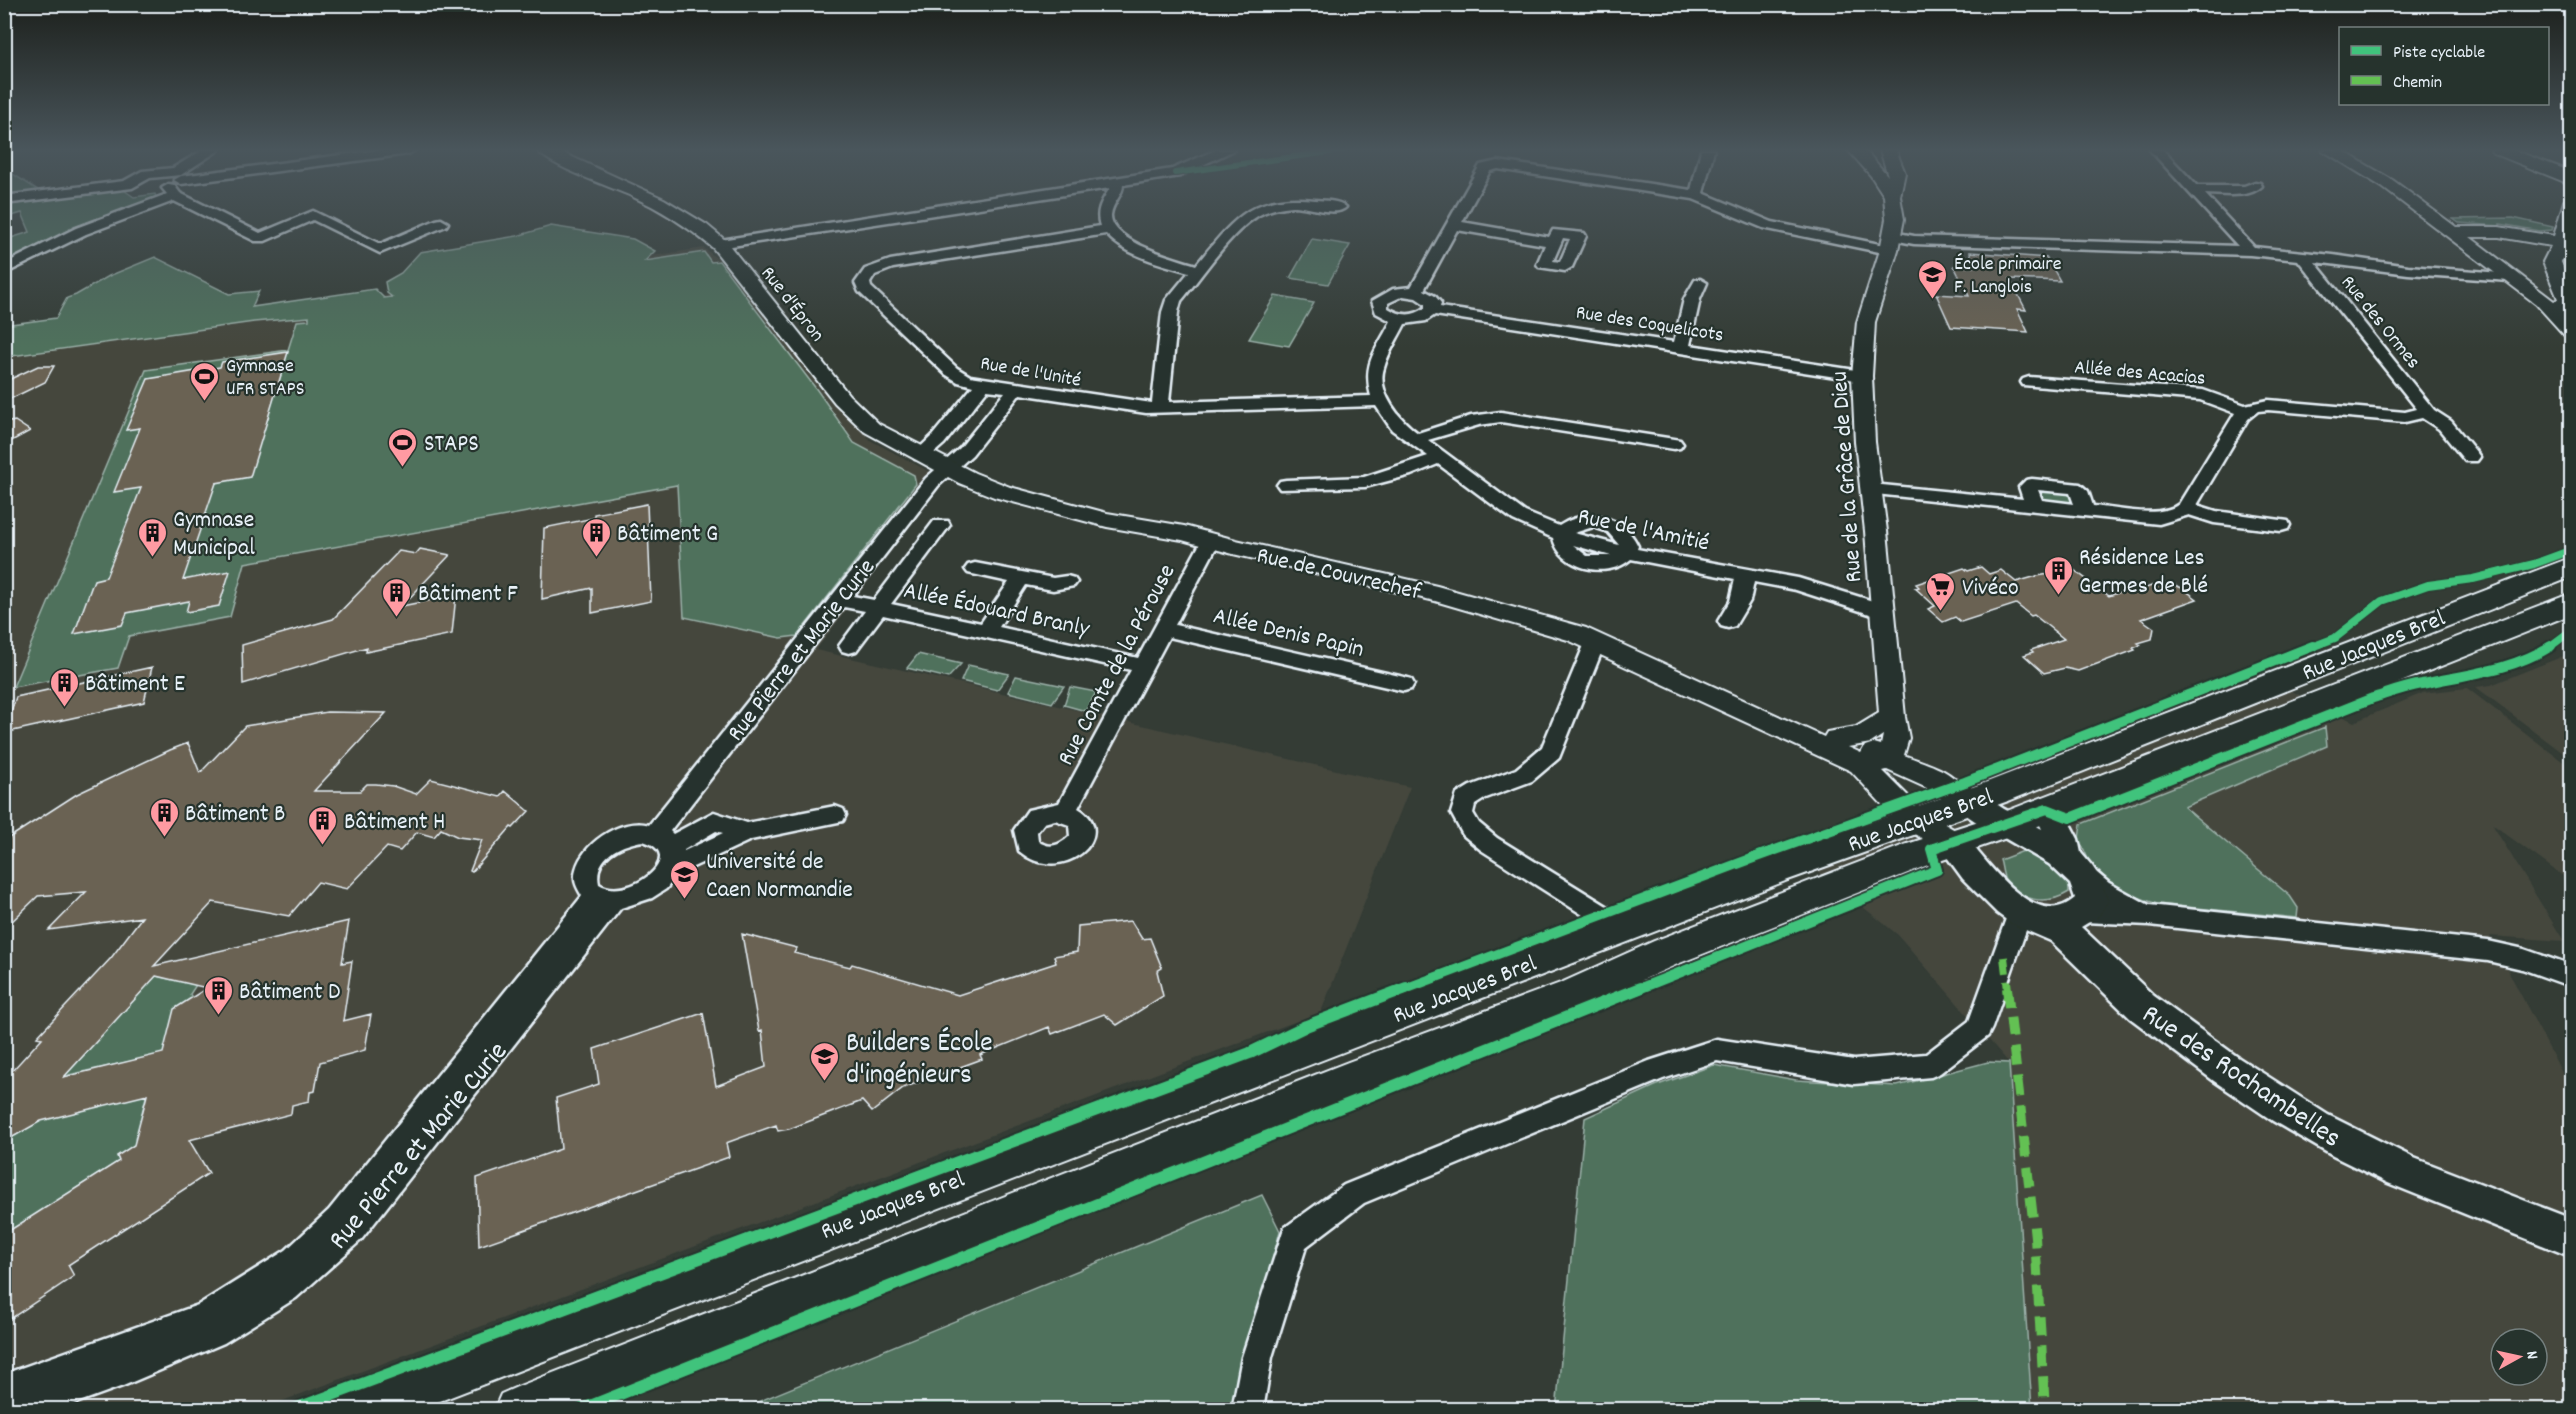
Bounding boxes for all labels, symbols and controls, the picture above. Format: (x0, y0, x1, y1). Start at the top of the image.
legend (2339, 27, 2549, 105)
text: Piste cyclable (2393, 41, 2485, 66)
text: Chemin (2393, 71, 2442, 96)
place label: École primaire F. Langlois (1954, 251, 2062, 302)
school or university icon: École primaire F. Langlois (1917, 258, 1949, 300)
street label: Rue d'Épron (753, 261, 830, 349)
street label: Rue des Ormes (2333, 270, 2426, 376)
street label: Rue des Coquelicots (1574, 299, 1725, 350)
street label: Rue de l'Unité (978, 350, 1083, 396)
place label: Gymnase UFR STAPS (226, 353, 305, 404)
street label: Allée des Acacias (2073, 354, 2206, 394)
sports icon: Gymnase UFR STAPS (189, 360, 221, 402)
street label: Rue de la Grâce de Dieu (1824, 370, 1872, 584)
sports icon: STAPS (387, 426, 419, 468)
place label: STAPS (424, 428, 479, 462)
street label: Rue de l'Amitié (1575, 500, 1712, 561)
place label: Gymnase Municipal (173, 504, 255, 566)
building icon: Gymnase Municipal (136, 516, 168, 558)
building icon: Bâtiment G (580, 516, 612, 558)
place label: Bâtiment G (617, 518, 718, 552)
street label: Rue de Couvrechef (1253, 540, 1424, 610)
place label: Résidence Les Germes de Blé (2079, 542, 2208, 604)
street label: Rue Pierre et Marie Curie (720, 552, 885, 749)
building icon: Résidence Les Germes de Blé (2042, 554, 2074, 596)
street label: Rue Comte de la Pérouse (1050, 559, 1185, 772)
supermarket icon: Vivéco (1925, 570, 1957, 612)
place label: Vivéco (1962, 572, 2019, 606)
street label: Allée Édouard Branly (900, 575, 1094, 647)
building icon: Bâtiment F (381, 576, 413, 618)
place label: Bâtiment F (418, 578, 518, 612)
street label: Allée Denis Papin (1210, 600, 1367, 668)
street label: Rue Jacques Brel (2298, 603, 2451, 691)
building icon: Bâtiment E (48, 666, 80, 708)
place label: Bâtiment E (85, 668, 185, 702)
street label: Rue Jacques Brel (1844, 781, 1998, 863)
building icon: Bâtiment B (148, 796, 180, 838)
place label: Bâtiment B (185, 798, 285, 832)
building icon: Bâtiment H (307, 804, 339, 846)
place label: Bâtiment H (344, 806, 445, 840)
place label: Université de Caen Normandie (706, 846, 853, 908)
school or university icon: Université de Caen Normandie (669, 858, 701, 900)
street label: Rue Jacques Brel (1388, 948, 1542, 1034)
building icon: Bâtiment D (202, 974, 234, 1016)
place label: Bâtiment D (239, 976, 340, 1010)
street label: Rue des Rochambelles (2133, 997, 2348, 1160)
place label: Builders École d'ingénieurs (846, 1025, 993, 1097)
street label: Rue Pierre et Marie Curie (321, 1035, 519, 1260)
school or university icon: Builders École d'ingénieurs (809, 1040, 841, 1082)
street label: Rue Jacques Brel (816, 1164, 970, 1250)
north arrow (2489, 1327, 2549, 1387)
text: N (2519, 1350, 2543, 1361)

